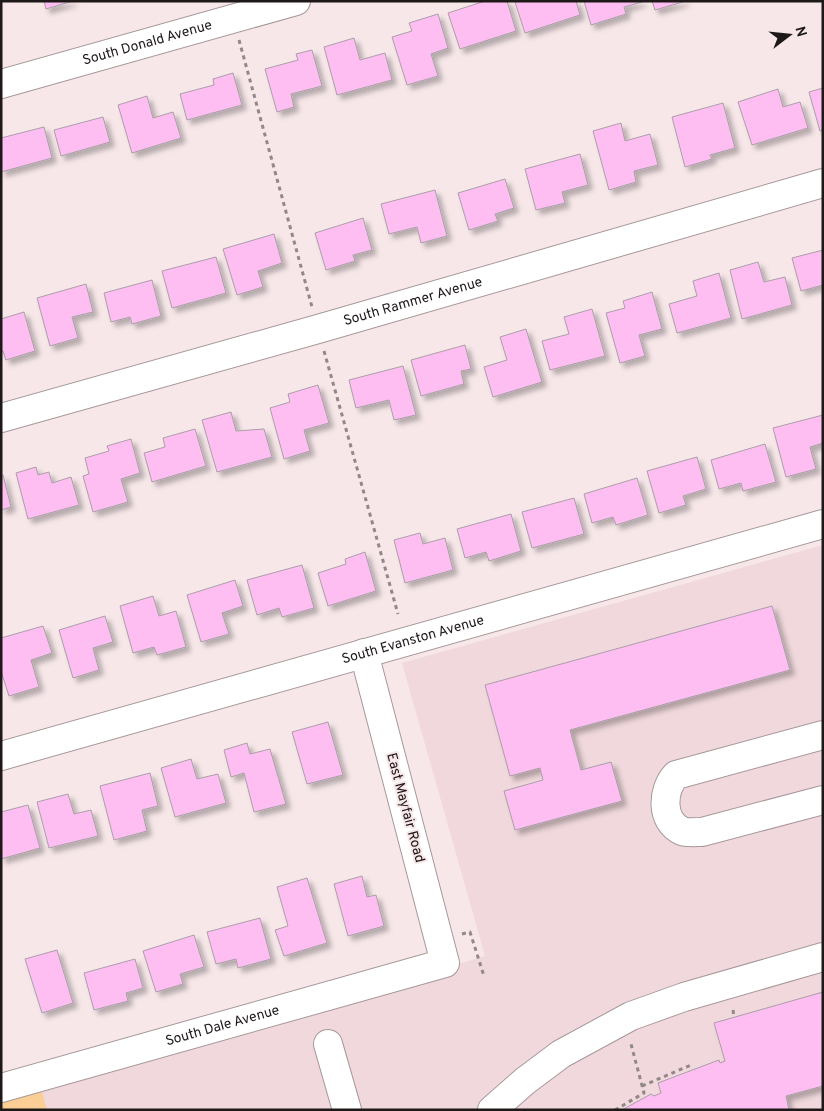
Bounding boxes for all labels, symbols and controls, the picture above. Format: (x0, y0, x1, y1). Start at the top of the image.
north arrow (764, 10, 814, 60)
street label: South Donald Avenue (81, 17, 214, 69)
text: N (790, 25, 810, 39)
street label: South Rammer Avenue (342, 273, 484, 330)
street label: South Evanston Avenue (340, 612, 486, 668)
street label: East Mayfair Road (382, 751, 428, 865)
street label: South Dale Avenue (164, 1002, 281, 1050)

